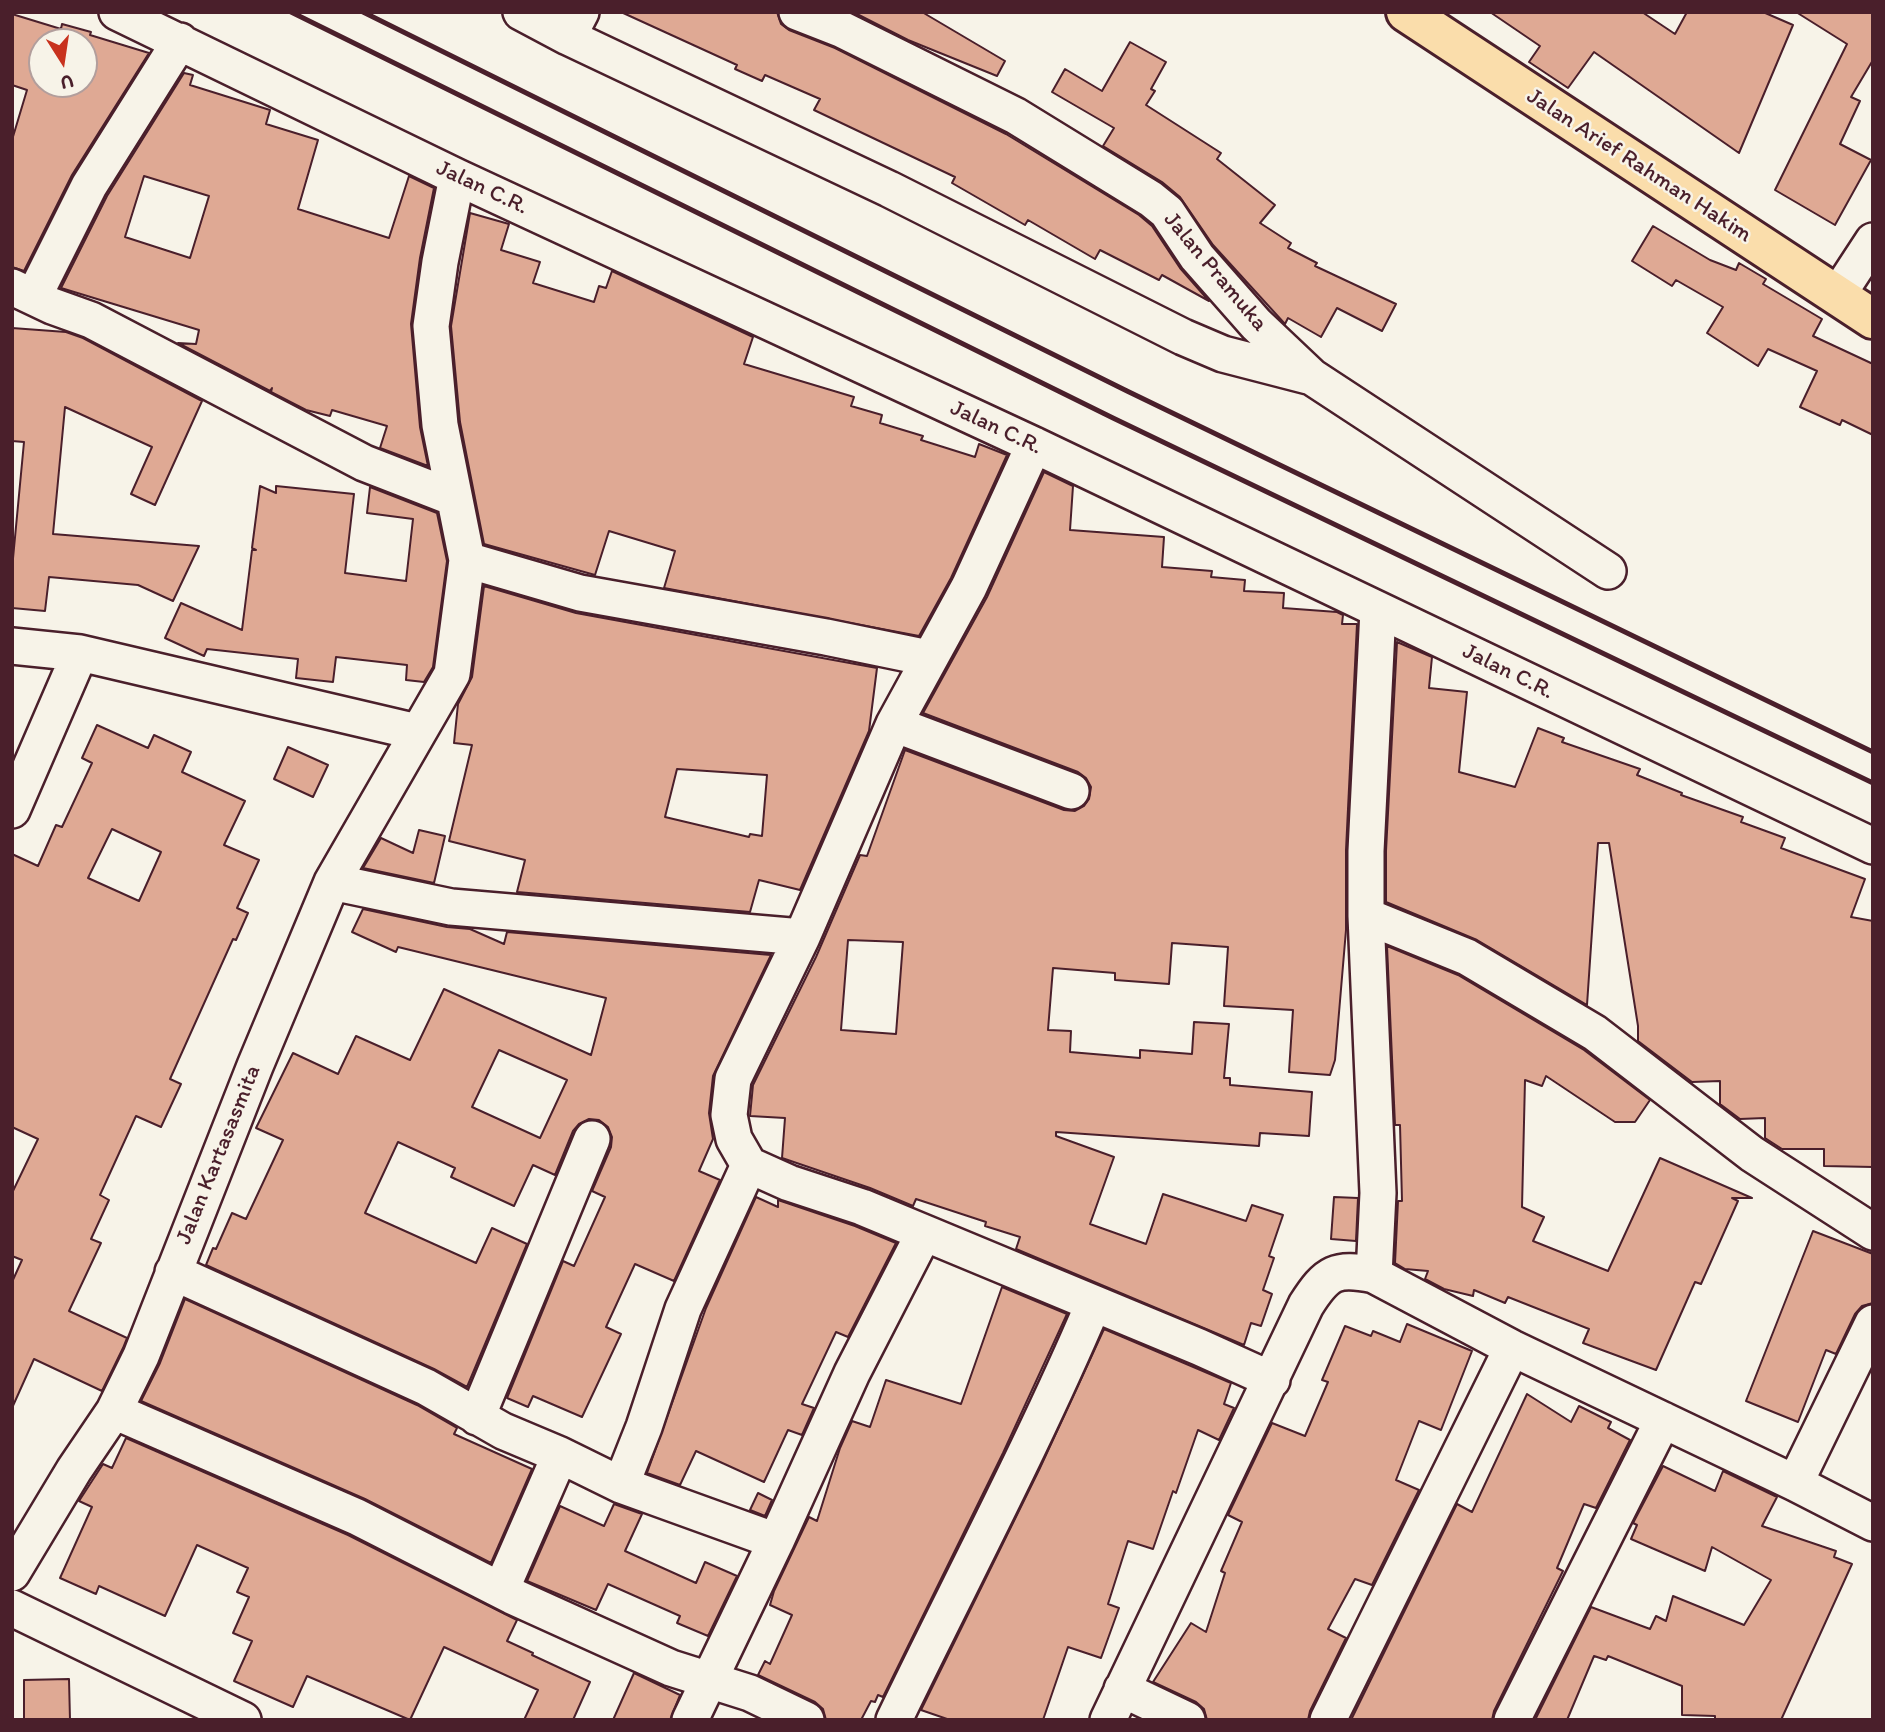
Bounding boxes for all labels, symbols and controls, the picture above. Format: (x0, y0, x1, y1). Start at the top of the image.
north arrow (28, 28, 98, 98)
text: U (59, 70, 76, 95)
street label: Jalan Arief Rahman Hakim (1521, 83, 1757, 249)
street label: Jalan C.R. (432, 155, 532, 221)
street label: Jalan Pramuka (1157, 207, 1273, 337)
street label: Jalan C.R. (946, 395, 1046, 461)
street label: Jalan C.R. (1458, 638, 1558, 706)
street label: Jalan Kartasasmita (171, 1061, 267, 1249)

